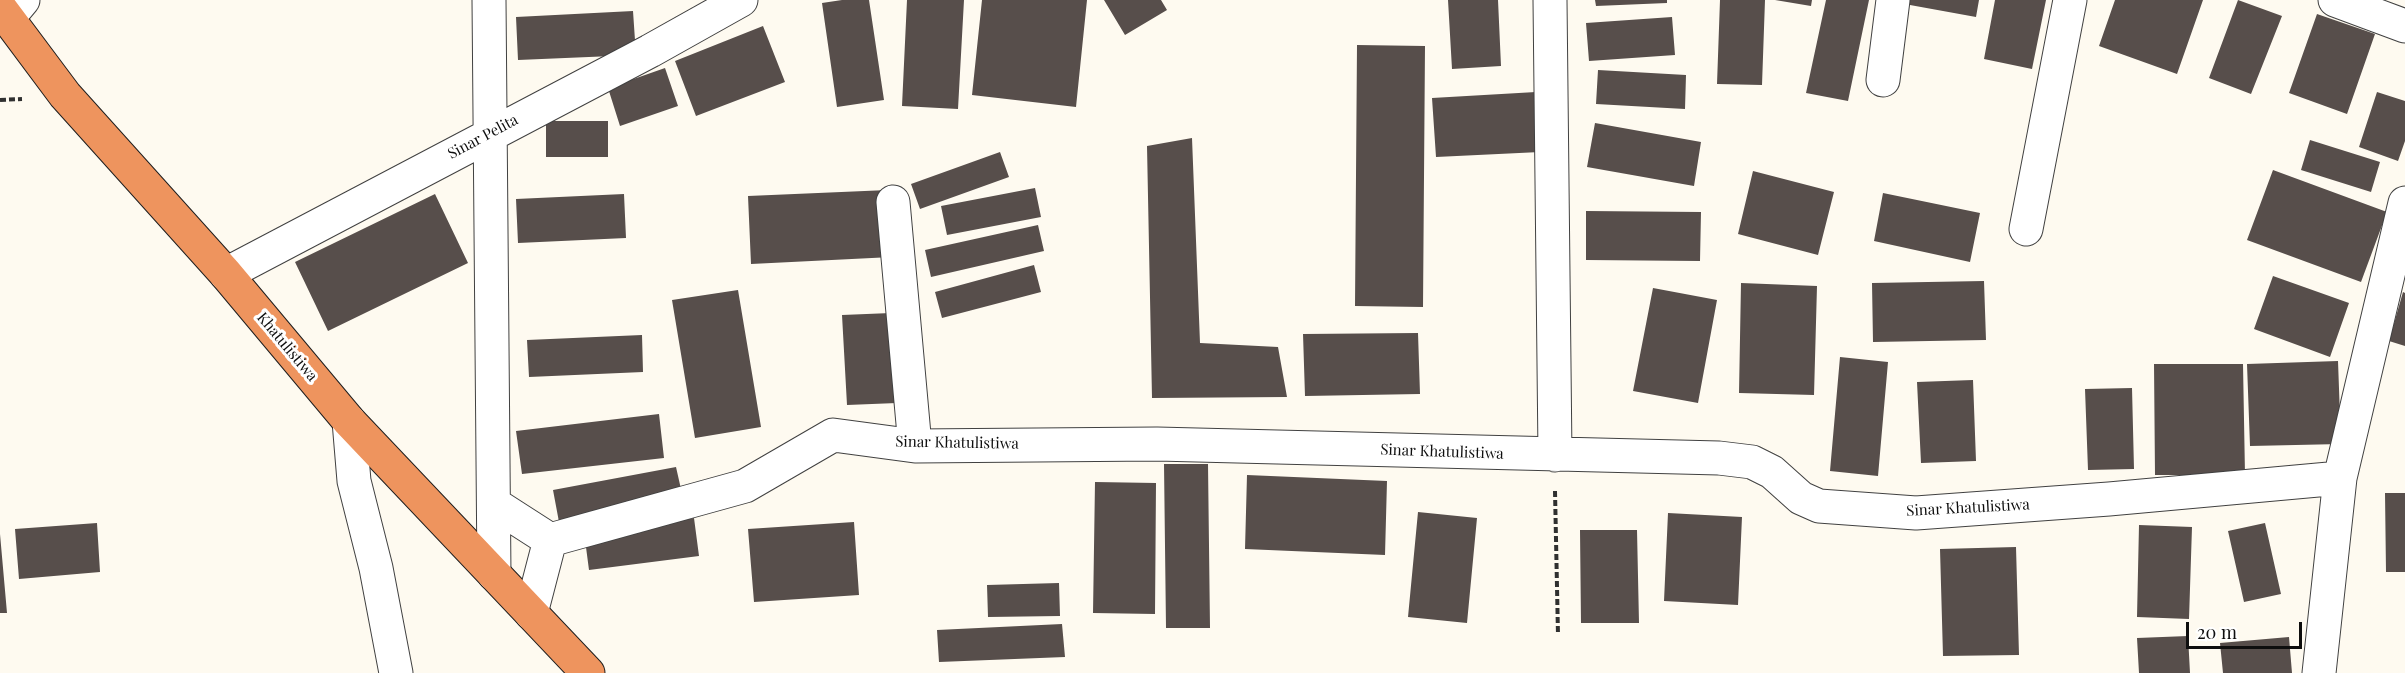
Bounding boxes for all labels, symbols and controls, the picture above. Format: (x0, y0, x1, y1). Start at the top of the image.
street label: Sinar Pelita (445, 111, 521, 163)
street label: Khatulistiwa (253, 309, 321, 385)
street label: Sinar Khatulistiwa (895, 433, 1019, 453)
street label: Sinar Khatulistiwa (1380, 441, 1504, 463)
street label: Sinar Khatulistiwa (1906, 496, 2030, 520)
scale bar (2189, 610, 2304, 648)
text: 20 m (2197, 620, 2237, 644)

